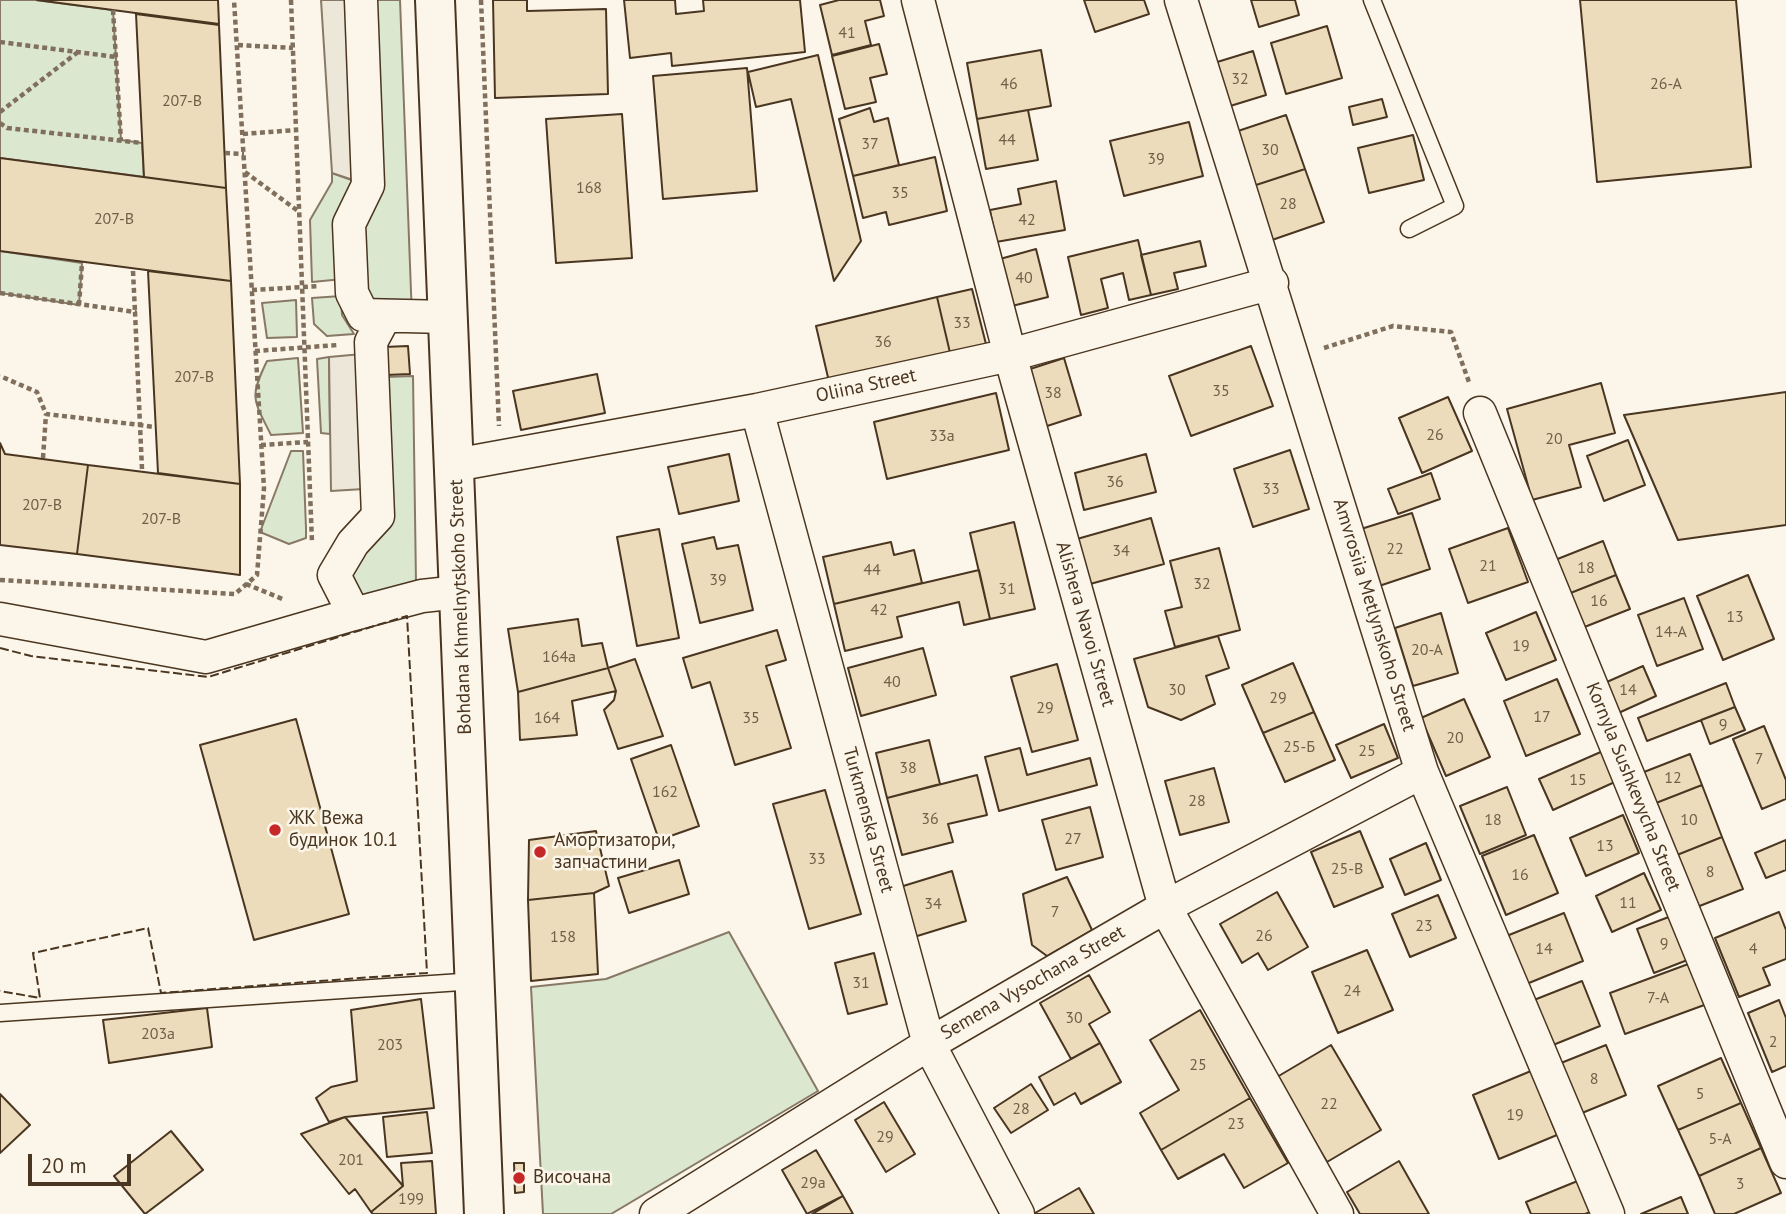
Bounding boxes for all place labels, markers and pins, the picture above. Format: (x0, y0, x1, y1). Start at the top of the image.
place label: ЖК Вежа будинок 10.1 (289, 808, 398, 852)
marker: ЖК Вежа будинок 10.1 (267, 822, 283, 838)
place label: Амортизатори, запчастини (554, 830, 676, 874)
marker: Амортизатори, запчастини (532, 844, 548, 860)
place label: Височана (533, 1167, 611, 1189)
marker: Височана (511, 1170, 527, 1186)

